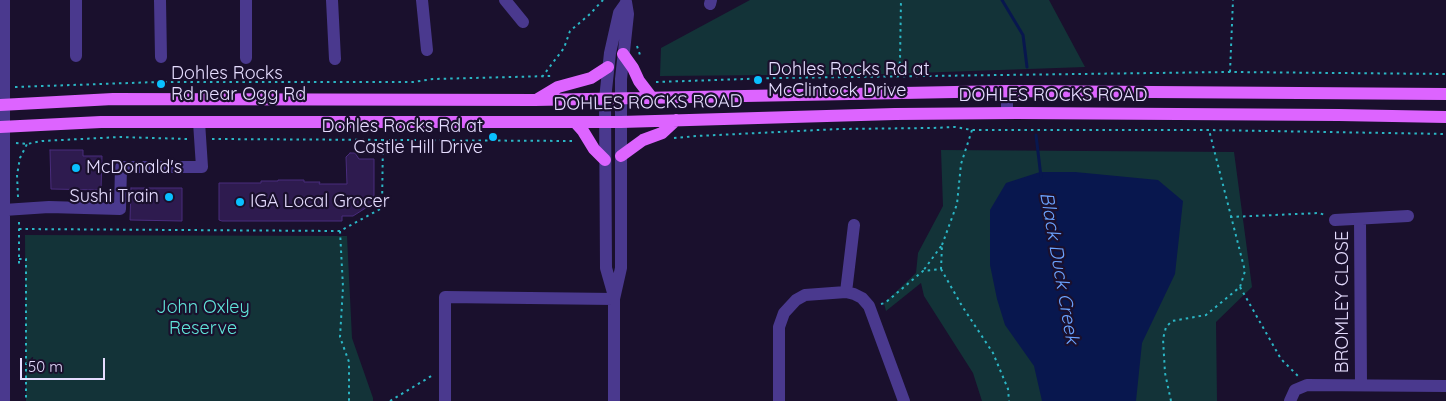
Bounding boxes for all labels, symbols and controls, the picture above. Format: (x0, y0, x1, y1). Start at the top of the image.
place label: Dohles Rocks Rd at McClintock Drive (768, 59, 930, 102)
place label: Dohles Rocks Rd near Ogg Rd (171, 63, 306, 106)
marker: Dohles Rocks Rd at McClintock Drive (752, 74, 764, 86)
marker: Dohles Rocks Rd near Ogg Rd (155, 78, 167, 90)
street label: DOHLES ROCKS ROAD (958, 85, 1148, 107)
street label: DOHLES ROCKS ROAD (553, 91, 743, 115)
place label: Dohles Rocks Rd at Castle Hill Drive (321, 116, 483, 158)
marker: Dohles Rocks Rd at Castle Hill Drive (487, 131, 499, 143)
place label: McDonald's (86, 157, 182, 179)
marker: McDonald's (70, 162, 82, 174)
place label: Sushi Train (70, 186, 159, 208)
water label: Black Duck Creek (1034, 190, 1084, 346)
marker: Sushi Train (163, 191, 175, 203)
place label: IGA Local Grocer (250, 191, 390, 213)
marker: IGA Local Grocer (234, 196, 246, 208)
street label: BROMLEY CLOSE (1332, 231, 1354, 373)
park label: John Oxley Reserve (156, 297, 250, 340)
scale bar (22, 348, 108, 380)
text: 50 m (28, 357, 63, 376)

